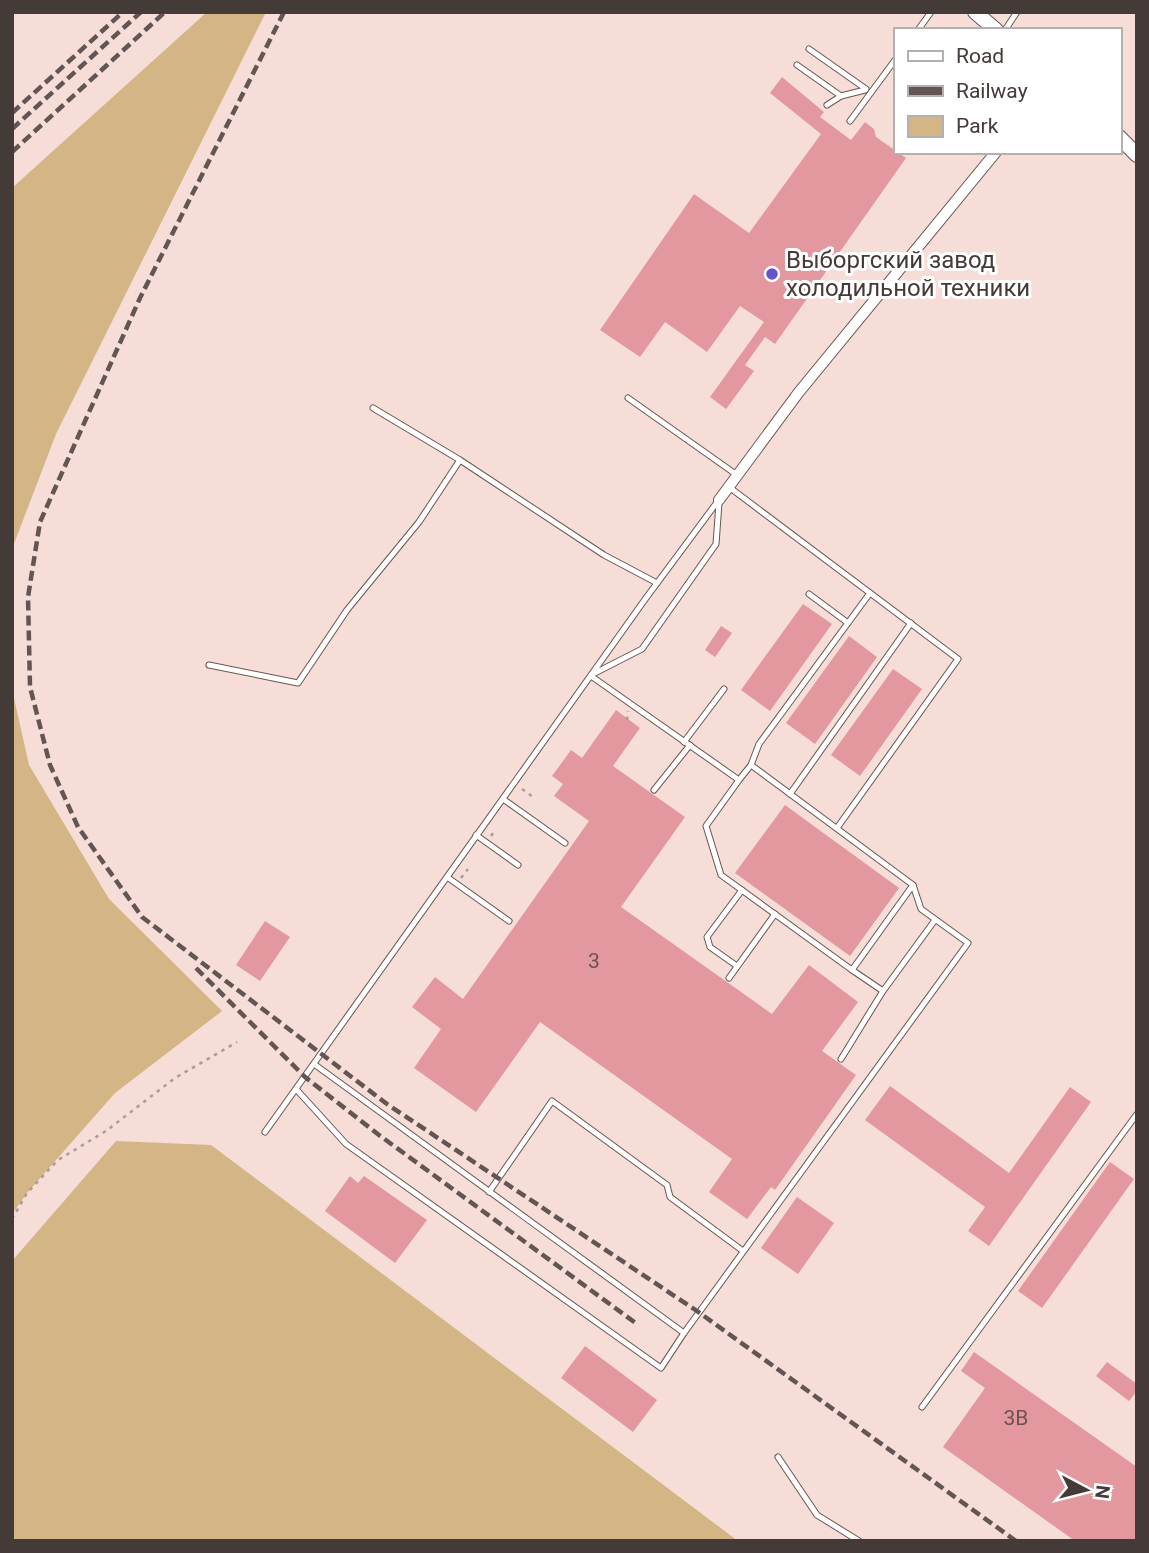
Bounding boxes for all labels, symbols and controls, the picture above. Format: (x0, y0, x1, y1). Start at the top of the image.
legend (894, 28, 1121, 154)
text: Road (956, 44, 1004, 68)
text: Railway (956, 79, 1028, 103)
text: Park (956, 114, 999, 138)
place label: Выборгский завод холодильной техники (786, 246, 1030, 302)
marker: Выборгский завод холодильной техники (764, 266, 780, 282)
house number: 3 (588, 949, 600, 973)
house number: 3В (1004, 1406, 1028, 1430)
north arrow (1051, 1455, 1121, 1525)
text: N (1090, 1484, 1115, 1500)

